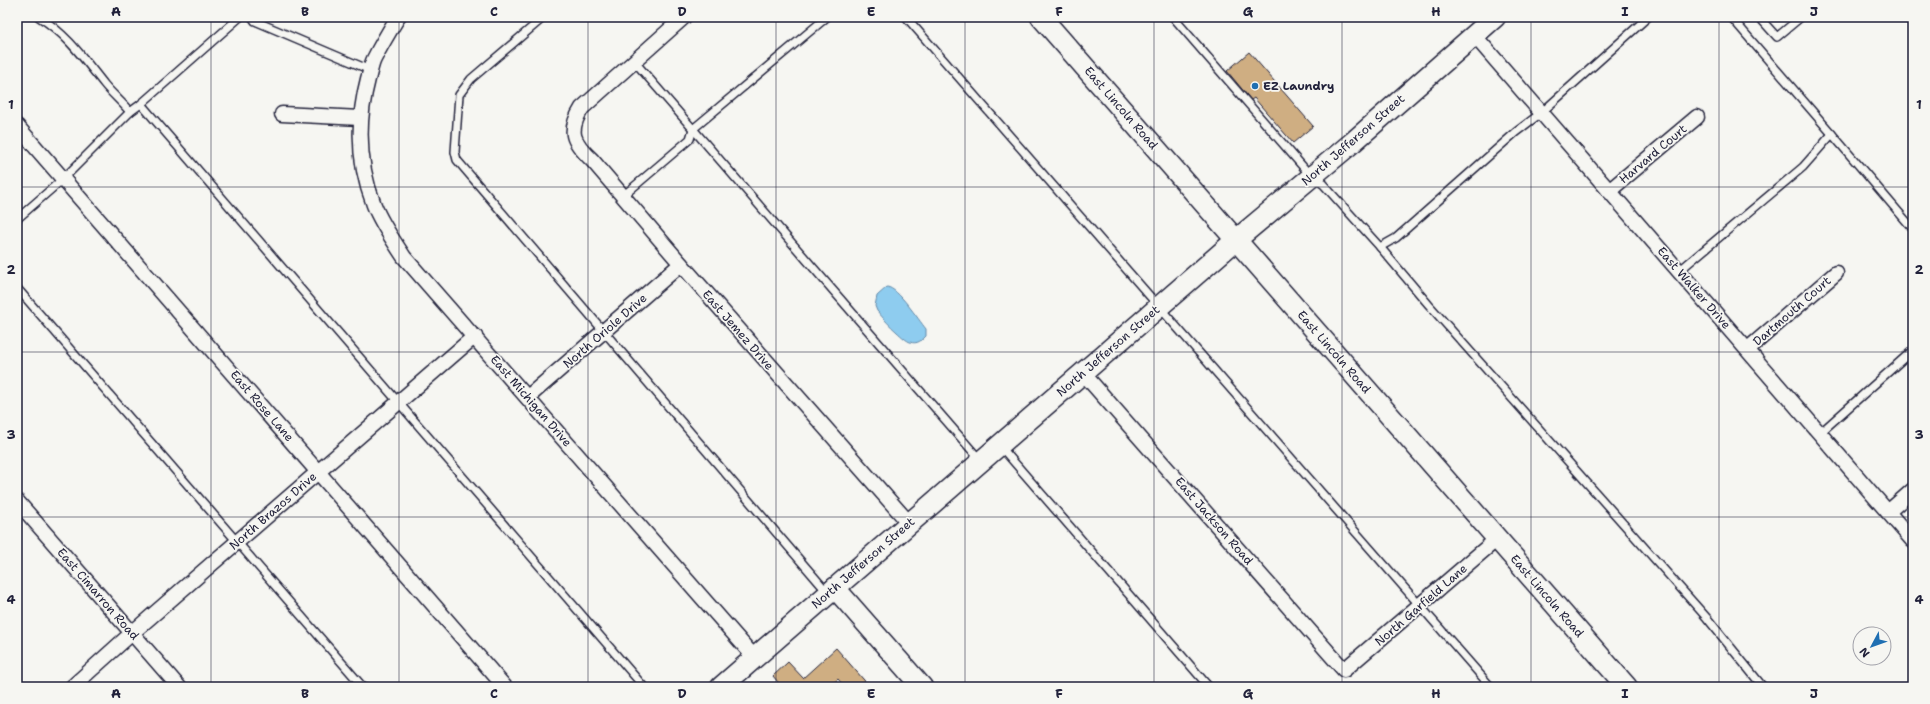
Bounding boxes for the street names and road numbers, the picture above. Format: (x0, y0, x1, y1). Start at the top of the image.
street label: East Lincoln Road (1081, 63, 1162, 153)
street label: North Jefferson Street (1298, 91, 1408, 189)
street label: Harvard Court (1616, 121, 1690, 187)
street label: East Walker Drive (1654, 243, 1734, 333)
street label: Dartmouth Court (1750, 273, 1834, 349)
street label: East Jemez Drive (699, 287, 777, 374)
street label: North Oriole Drive (560, 290, 650, 372)
street label: North Jefferson Street (1053, 302, 1163, 400)
street label: East Lincoln Road (1294, 307, 1375, 397)
street label: East Michigan Drive (487, 352, 575, 450)
street label: East Rose Lane (227, 367, 298, 445)
street label: North Brazos Drive (226, 468, 320, 553)
street label: East Jackson Road (1171, 474, 1257, 569)
street label: North Jefferson Street (808, 514, 918, 612)
street label: East Cimarron Road (54, 545, 143, 644)
street label: East Lincoln Road (1507, 551, 1588, 641)
street label: North Garfield Lane (1371, 560, 1471, 650)

